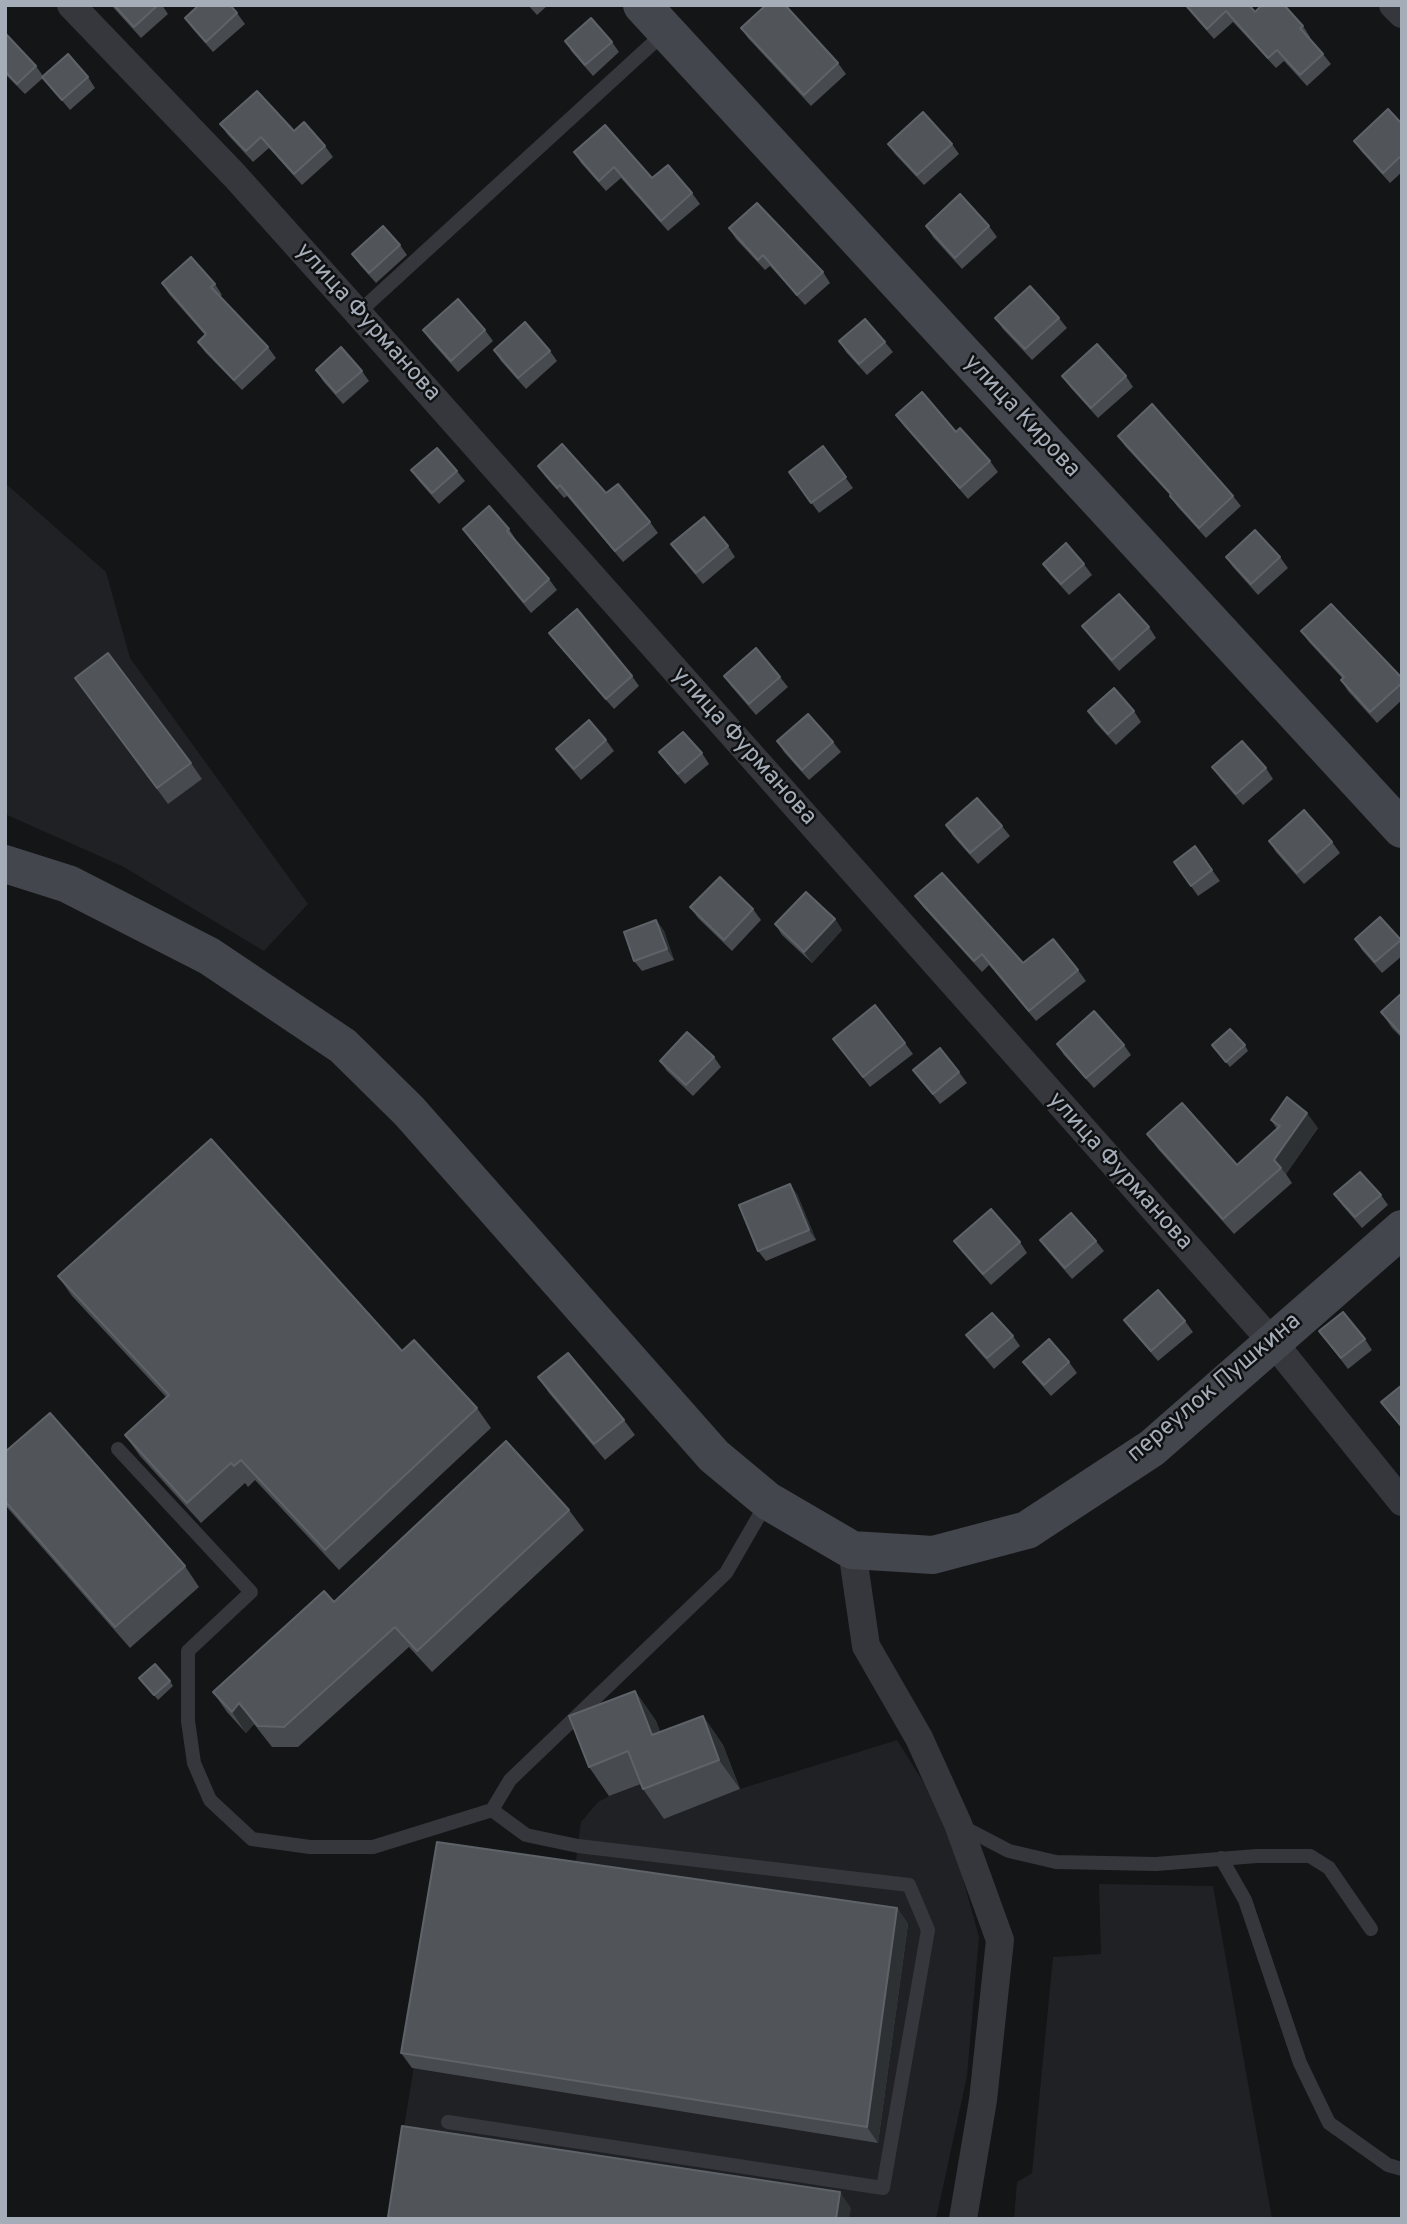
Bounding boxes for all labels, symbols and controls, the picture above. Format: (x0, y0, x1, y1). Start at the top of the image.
street label: улица Фурманова (288, 238, 446, 408)
street label: улица Кирова (957, 349, 1085, 485)
street label: улица Фурманова (664, 662, 822, 832)
street label: улица Фурманова (1040, 1087, 1198, 1257)
street label: переулок Пушкина (1122, 1308, 1308, 1470)

